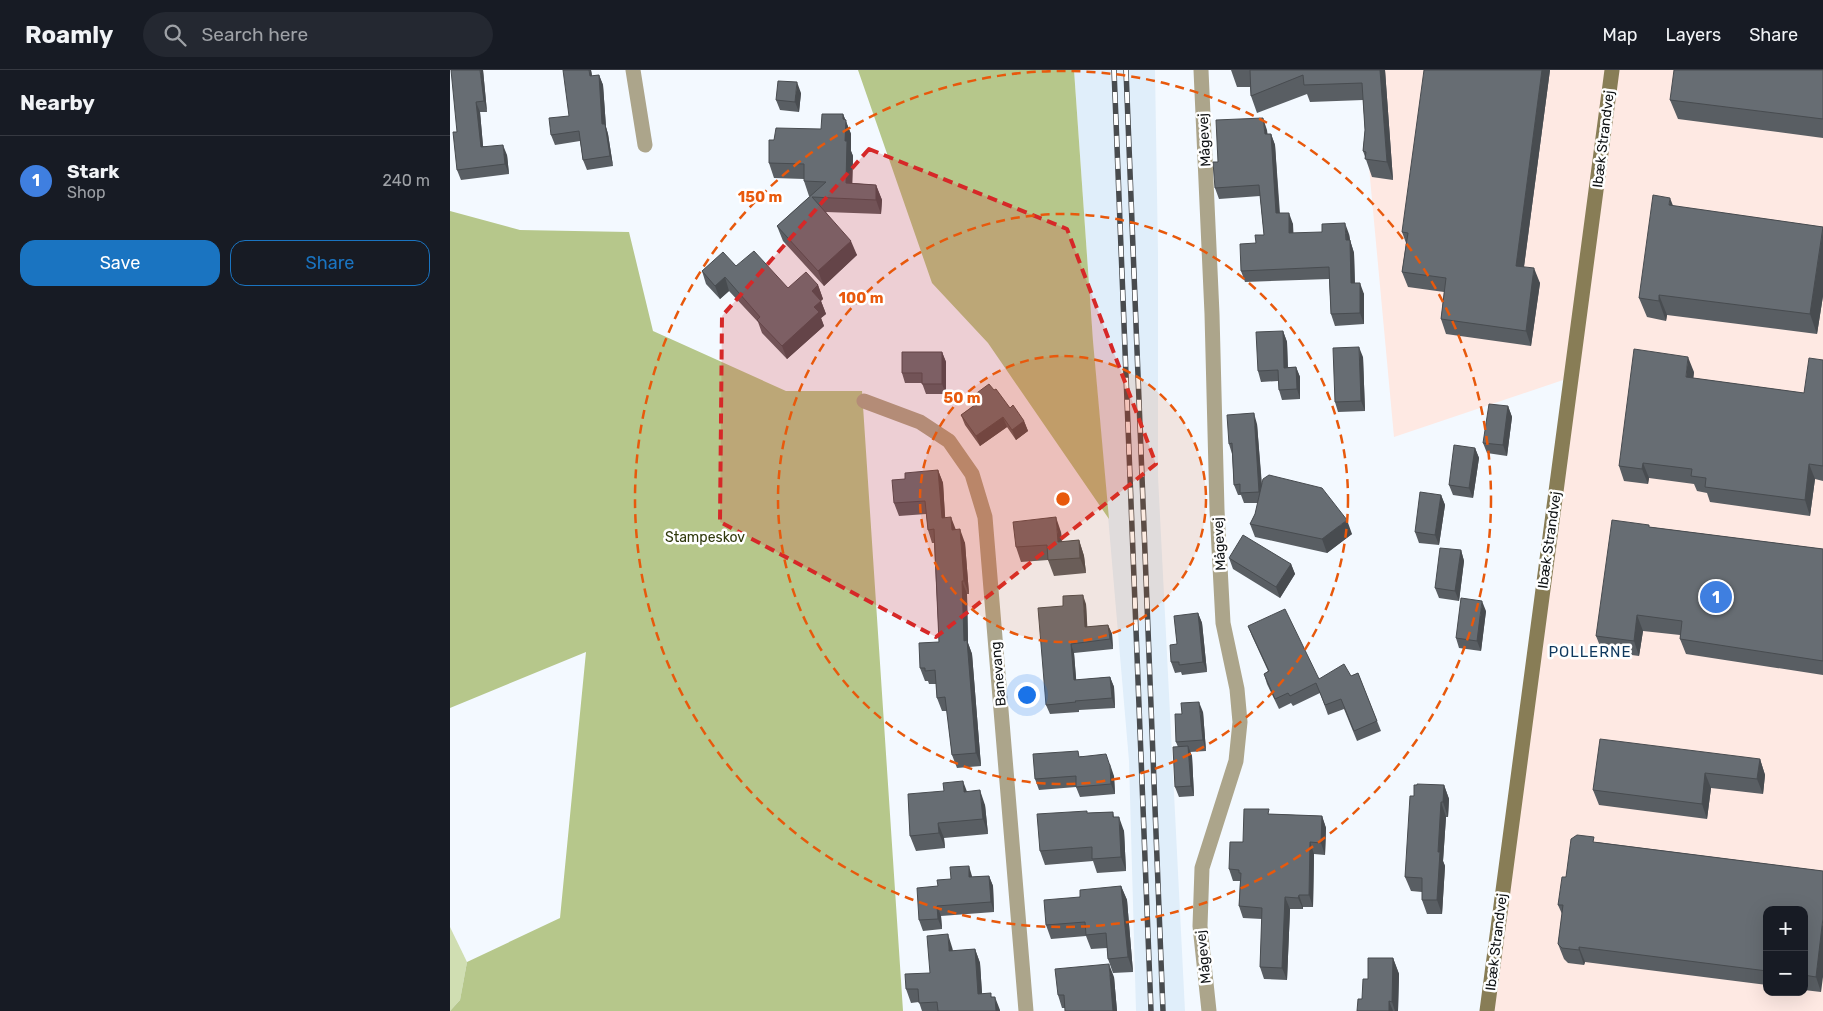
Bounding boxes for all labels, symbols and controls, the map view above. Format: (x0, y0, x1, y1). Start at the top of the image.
search box (143, 12, 493, 57)
text: Roamly (25, 21, 113, 49)
icon: search (161, 21, 189, 49)
text: Search here (201, 23, 308, 46)
text: Map (1603, 24, 1638, 46)
text: Layers (1666, 24, 1721, 46)
text: Share (1749, 24, 1798, 46)
street label: Ibæk Strandvej (1589, 89, 1618, 189)
text: Nearby (20, 90, 95, 115)
street label: Mågevej (1195, 113, 1214, 167)
text: Stark (67, 160, 119, 183)
text: 1 (32, 171, 40, 190)
text: 240 m (383, 171, 430, 190)
text: Shop (67, 183, 105, 202)
text: 150 m (738, 188, 782, 206)
button: Save (20, 240, 220, 286)
button: Share (230, 240, 430, 286)
text: 100 m (839, 289, 883, 307)
text: 50 m (944, 389, 980, 407)
centre of rings (1054, 490, 1072, 508)
street label: Ibæk Strandvej (1534, 490, 1565, 590)
street label: Mågevej (1210, 517, 1229, 571)
park label: Stampeskov (665, 529, 745, 546)
pin: 1 (1700, 578, 1732, 616)
street label: Banevang (987, 641, 1010, 707)
district label: POLLERNE (1548, 643, 1632, 661)
your location (1014, 682, 1040, 708)
street label: Ibæk Strandvej (1482, 892, 1511, 992)
map controls (1763, 906, 1808, 996)
button: + (1763, 906, 1808, 951)
street label: Mågevej (1192, 929, 1215, 985)
button: − (1763, 951, 1808, 996)

